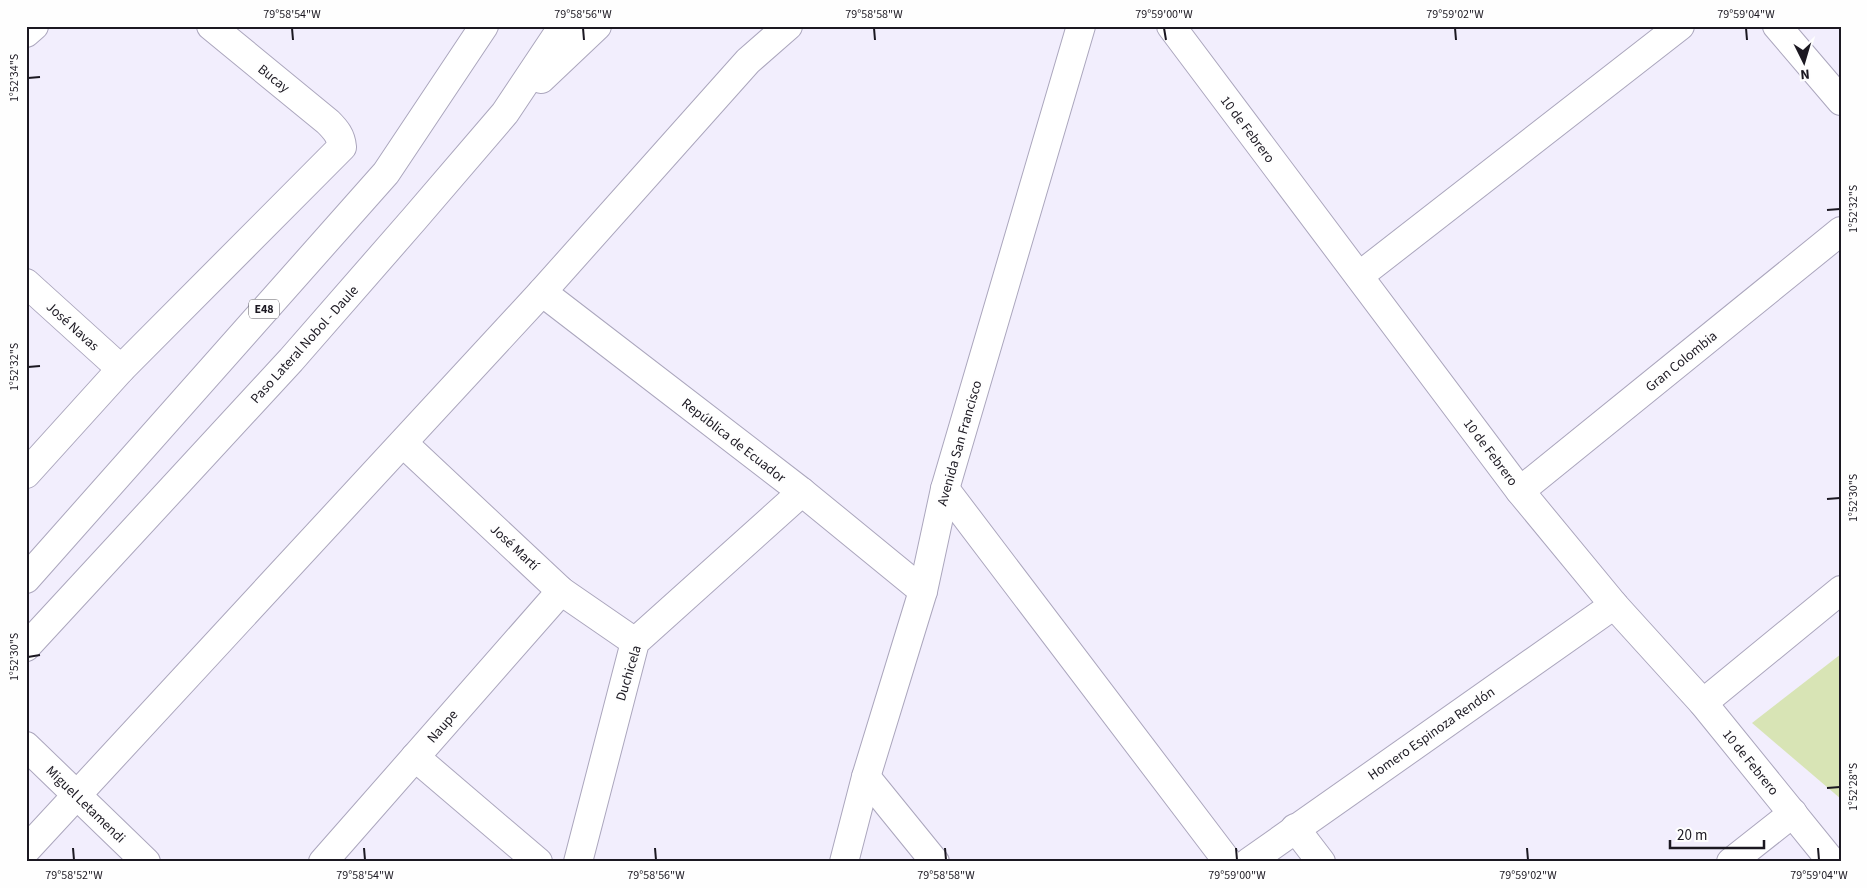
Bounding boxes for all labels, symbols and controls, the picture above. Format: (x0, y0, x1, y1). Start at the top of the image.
text: 79°58'54"W (263, 6, 321, 23)
text: 79°58'56"W (554, 6, 612, 23)
text: 79°58'58"W (845, 6, 903, 23)
text: 79°59'00"W (1135, 6, 1193, 23)
text: 79°59'02"W (1426, 6, 1484, 23)
text: 79°59'04"W (1717, 6, 1775, 23)
north arrow (1780, 38, 1830, 88)
text: 1°52'34"S (6, 54, 23, 102)
street label: Bucay (253, 60, 294, 98)
text: N (1800, 64, 1811, 84)
street label: 10 de Febrero (1215, 92, 1279, 167)
text: 1°52'32"S (1845, 185, 1862, 233)
street label: Paso Lateral Nobol - Daule (246, 281, 363, 408)
street label: José Navas (41, 298, 103, 356)
road number: E48 (249, 300, 279, 318)
street label: Gran Colombia (1641, 327, 1722, 397)
text: 1°52'32"S (6, 343, 23, 391)
street label: Avenida San Francisco (932, 378, 987, 508)
street label: República de Ecuador (677, 394, 790, 488)
street label: 10 de Febrero (1458, 415, 1522, 490)
text: 1°52'30"S (1845, 474, 1862, 522)
street label: José Martí (486, 520, 544, 576)
text: 1°52'30"S (6, 633, 23, 681)
street label: Duchicela (611, 643, 647, 704)
street label: Homero Espinoza Rendón (1364, 682, 1499, 785)
street label: Naupe (423, 706, 463, 748)
street label: 10 de Febrero (1717, 725, 1783, 800)
street label: Miguel Letamendi (41, 761, 130, 848)
text: 1°52'28"S (1845, 763, 1862, 811)
scale bar (1670, 818, 1763, 850)
text: 20 m (1677, 825, 1707, 846)
text: 79°58'52"W (45, 867, 103, 884)
text: 79°58'54"W (336, 867, 394, 884)
text: 79°58'56"W (627, 867, 685, 884)
text: 79°58'58"W (917, 867, 975, 884)
text: 79°59'00"W (1208, 867, 1266, 884)
text: 79°59'02"W (1499, 867, 1557, 884)
text: 79°59'04"W (1790, 867, 1848, 884)

